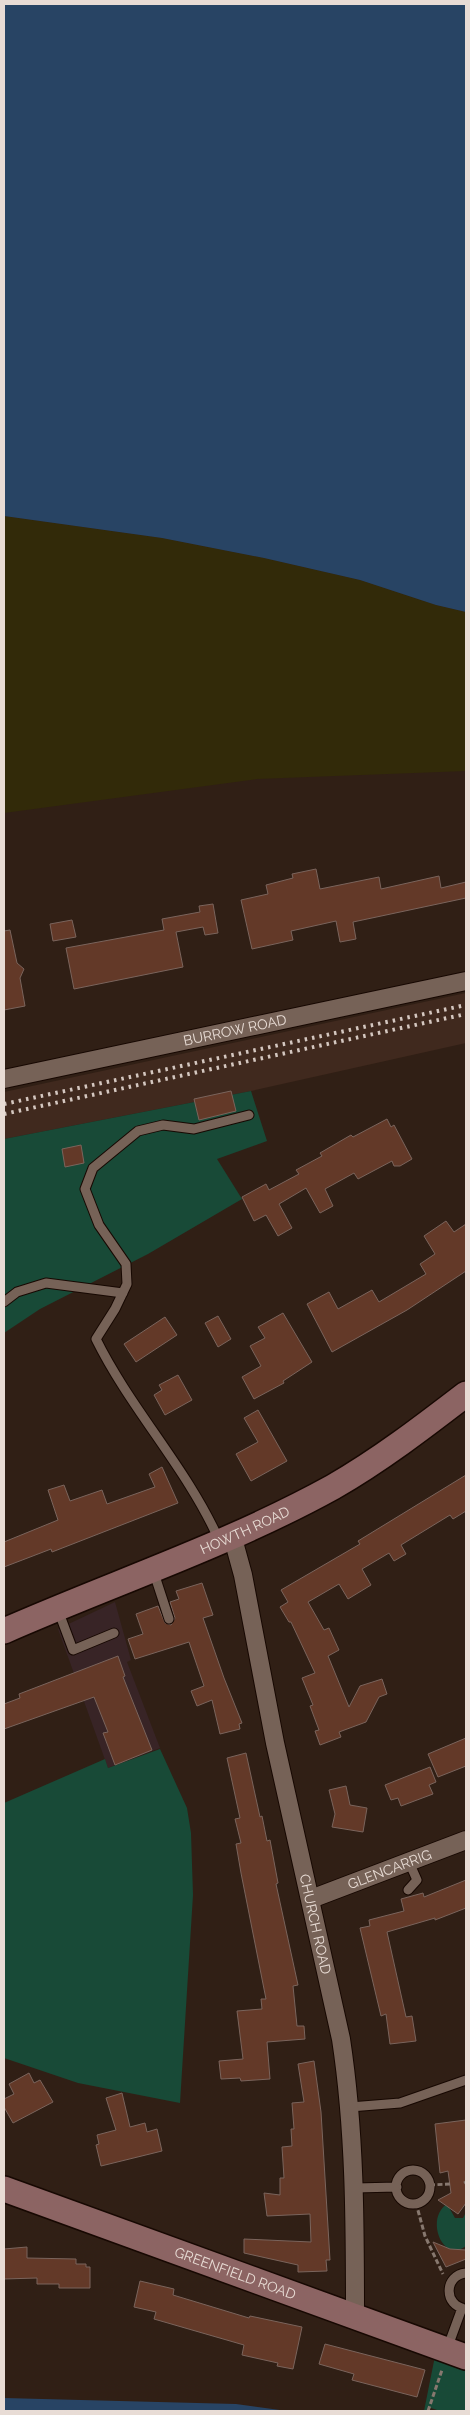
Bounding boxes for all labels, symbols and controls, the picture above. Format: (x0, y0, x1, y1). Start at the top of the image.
street label: BURROW ROAD (182, 1011, 288, 1049)
street label: HOWTH ROAD (198, 1503, 292, 1557)
street label: GLENCARRIG (345, 1846, 434, 1892)
street label: CHURCH ROAD (296, 1873, 334, 1976)
street label: GREENFIELD ROAD (172, 2244, 298, 2302)

